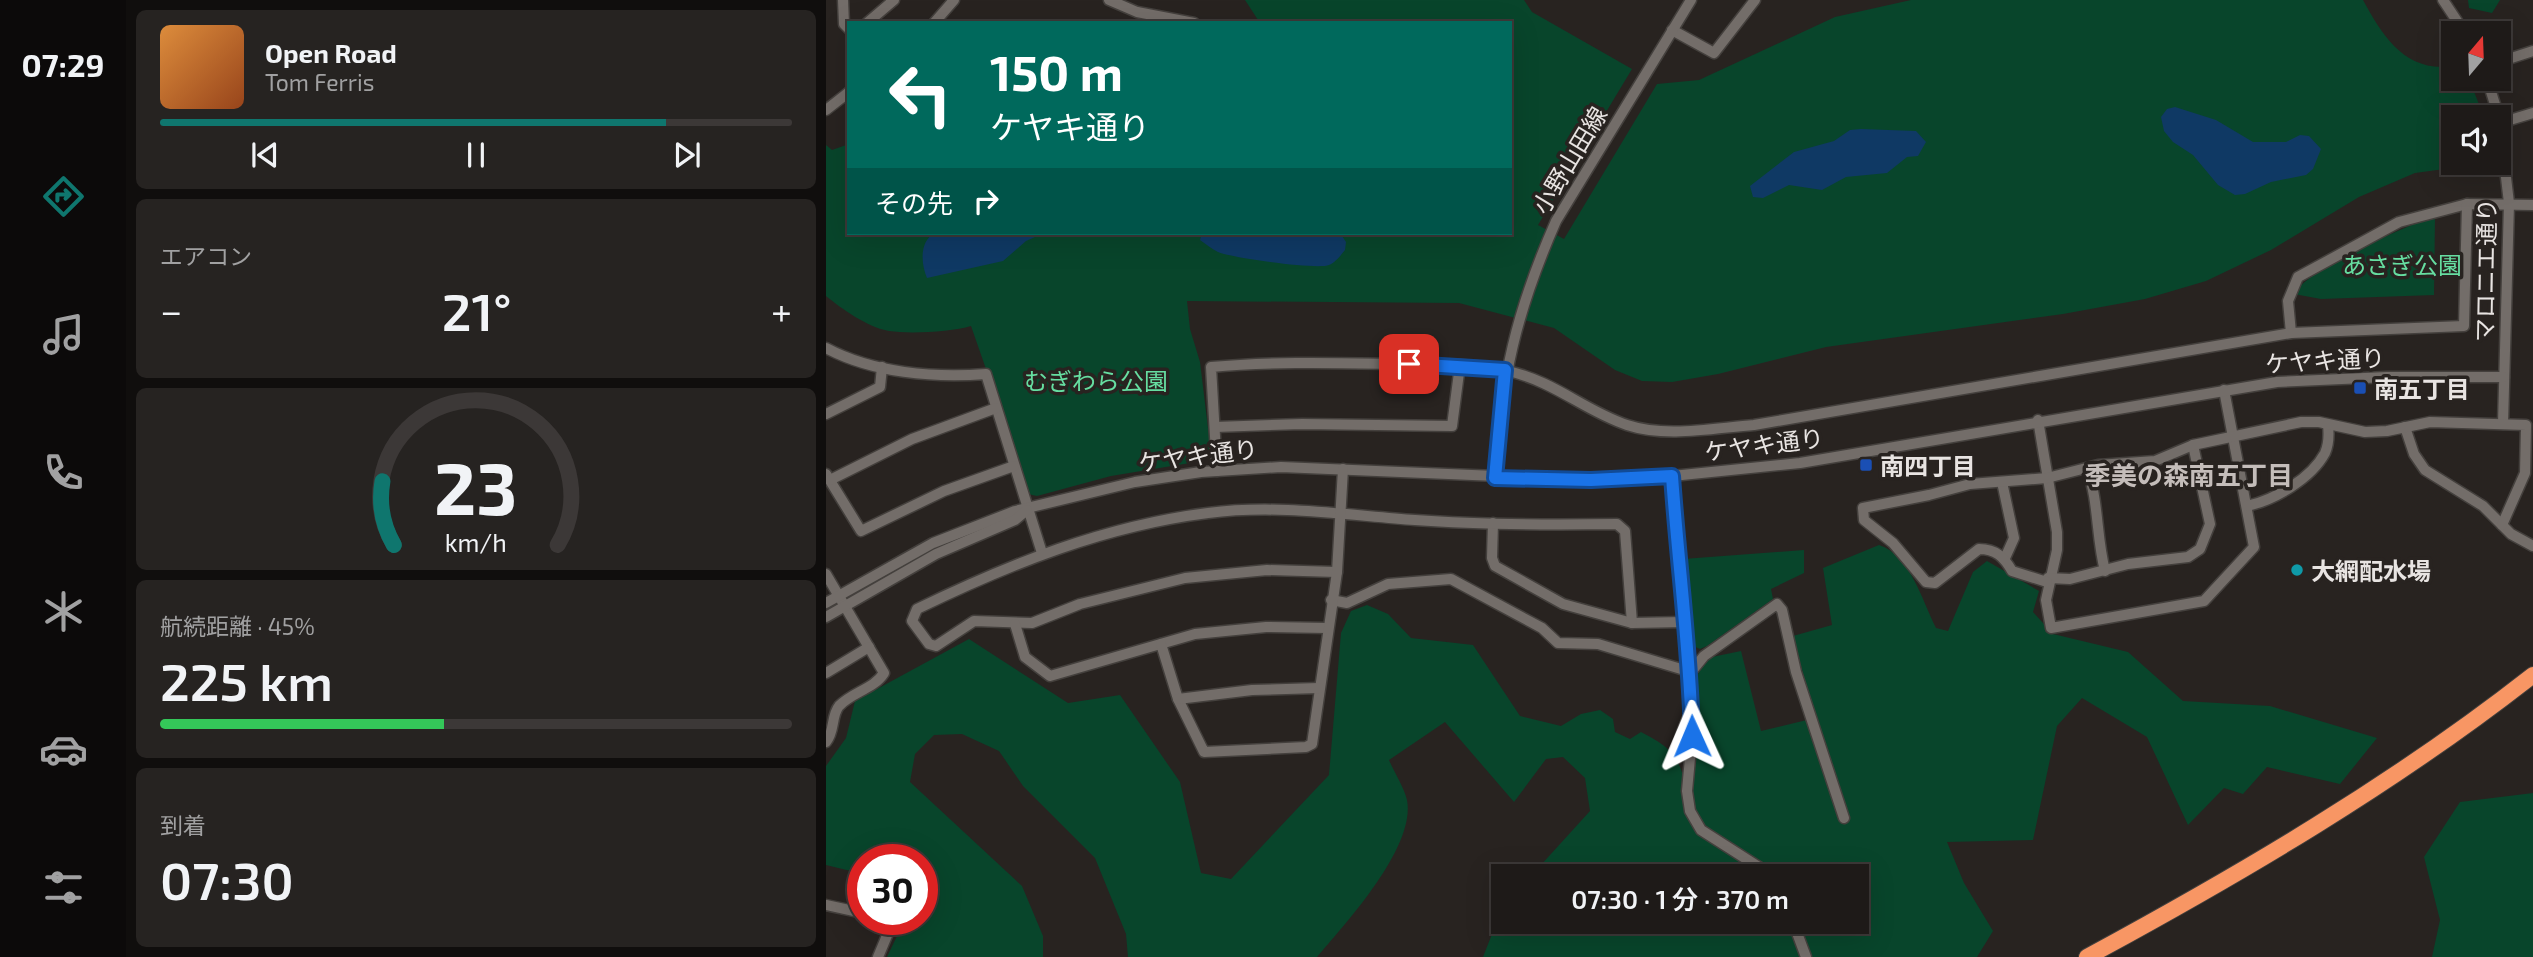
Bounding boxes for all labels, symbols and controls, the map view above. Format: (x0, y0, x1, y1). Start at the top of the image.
north arrow (2441, 21, 2511, 91)
map controls (2441, 21, 2511, 175)
text: Open Road (265, 37, 397, 68)
text: 150 m (990, 42, 1123, 101)
text: 07:29 (22, 45, 104, 83)
icon: left (875, 49, 966, 140)
text: Tom Ferris (265, 68, 374, 96)
street label: 小野山田線 (1526, 101, 1612, 219)
button: sound (2441, 105, 2511, 175)
text: ケヤキ通り (990, 107, 1150, 145)
icon: previous (246, 136, 284, 174)
icon: pause (457, 136, 495, 174)
icon: next (668, 136, 706, 174)
icon: directions (39, 172, 88, 221)
icon: right (967, 182, 1005, 220)
text: その先 (875, 187, 953, 218)
street label: マロニエ通り (2469, 198, 2501, 342)
text: エアコン (160, 242, 252, 270)
park label: あさぎ公園 (2342, 250, 2462, 279)
text: 21° (442, 279, 512, 341)
text: − (160, 287, 182, 333)
text: + (771, 287, 792, 333)
icon: music (39, 310, 88, 359)
pin (1379, 334, 1439, 394)
street label: ケヤキ通り (2264, 342, 2386, 378)
icon: arrive (1390, 345, 1428, 383)
park label: むぎわら公園 (1024, 366, 1168, 395)
place label: 南五丁目 (2374, 374, 2470, 403)
marker: 南五丁目 (2352, 380, 2368, 396)
street label: ケヤキ通り (1703, 422, 1825, 466)
street label: ケヤキ通り (1137, 433, 1259, 477)
text: 23 (434, 442, 518, 530)
icon: phone (39, 448, 88, 497)
place label: 南四丁目 (1880, 451, 1976, 480)
marker: 南四丁目 (1858, 457, 1874, 473)
district label: 季美の森南五丁目 (2085, 459, 2293, 490)
text: km/h (445, 526, 507, 556)
place label: 大網配水場 (2311, 556, 2431, 585)
marker: 大網配水場 (2289, 562, 2305, 578)
icon: climate (39, 587, 88, 636)
text: 航続距離 · 45% (160, 612, 315, 640)
text: 225 km (160, 649, 333, 711)
position arrow (1655, 699, 1729, 773)
icon: car (39, 725, 88, 774)
text: 到着 (160, 811, 206, 839)
speed limit sign: 30 (847, 844, 938, 935)
text: 07:30 (160, 848, 294, 910)
icon: filters (39, 863, 88, 912)
text: 07:30 · 1 分 · 370 m (1571, 883, 1789, 914)

